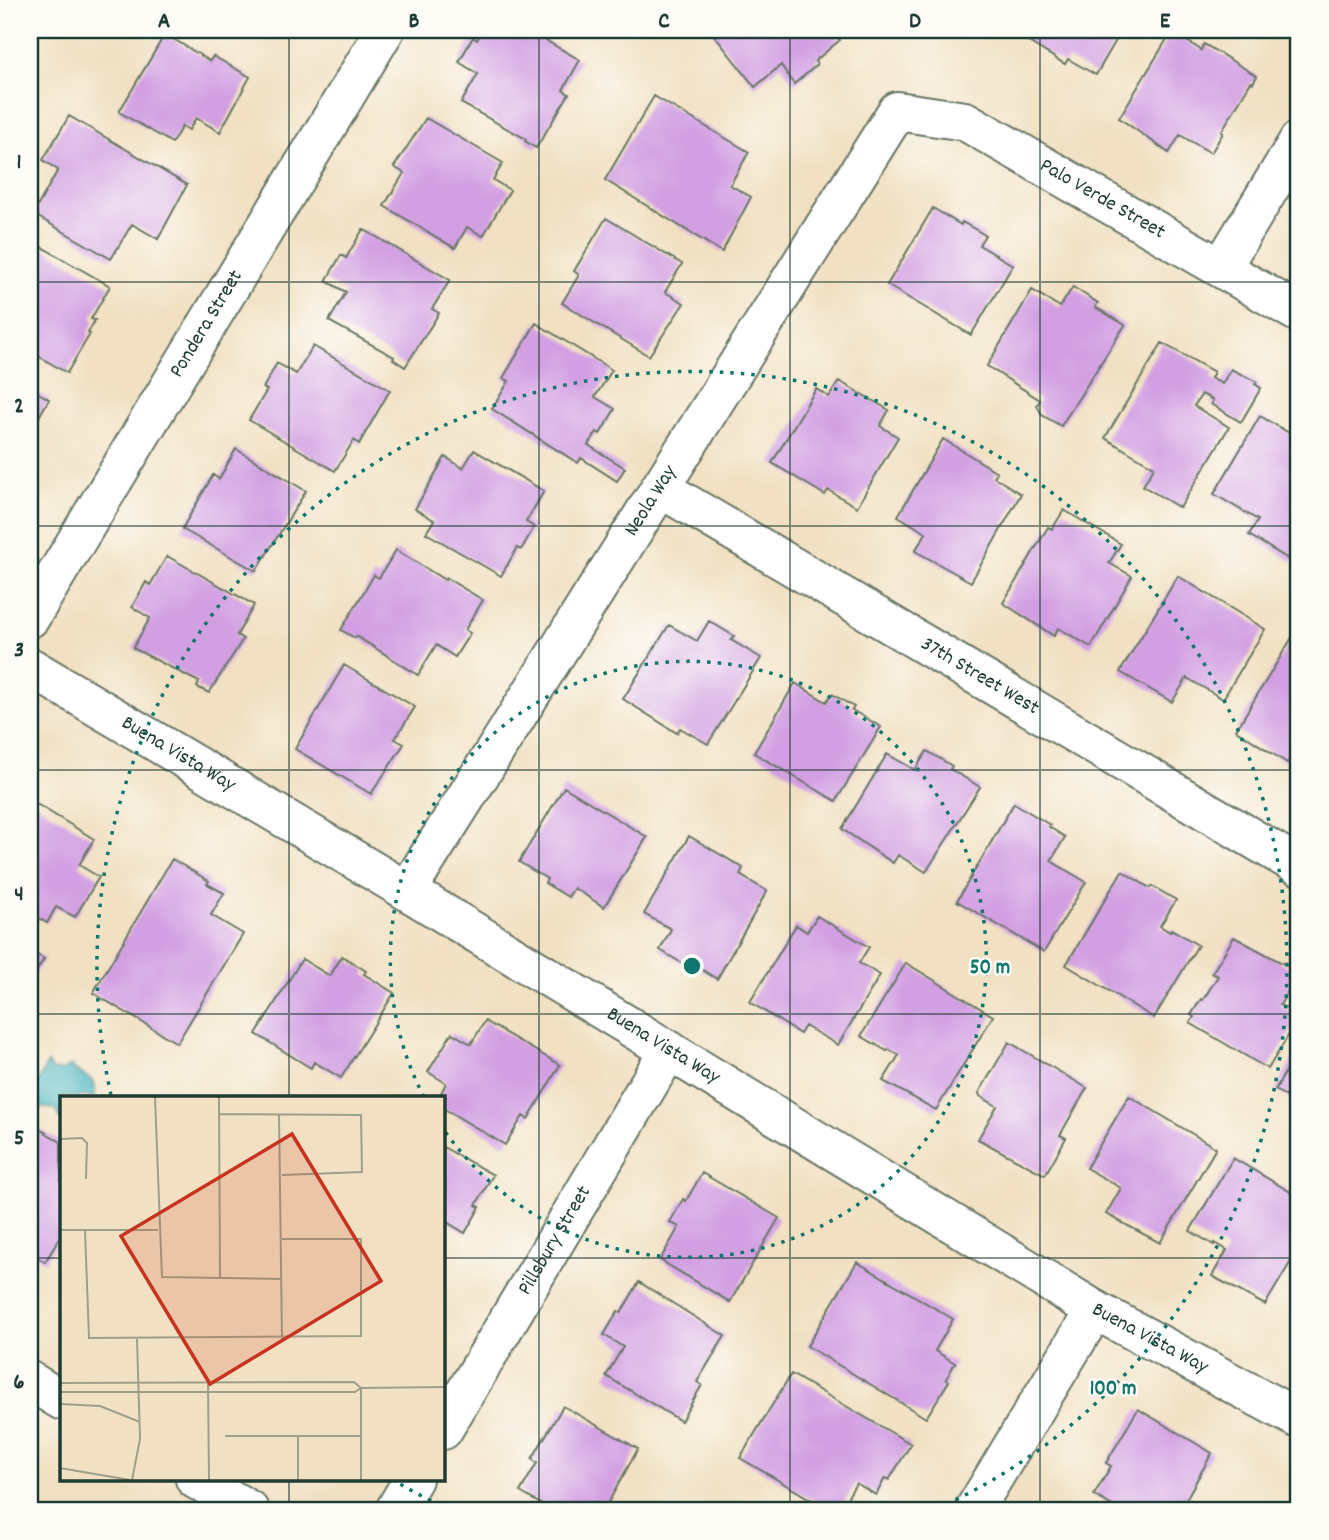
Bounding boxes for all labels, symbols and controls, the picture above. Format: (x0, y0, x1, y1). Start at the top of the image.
text: A (158, 6, 170, 39)
text: B (409, 6, 420, 39)
text: C (658, 6, 670, 39)
text: D (909, 6, 921, 39)
text: E (1160, 6, 1171, 39)
text: 1 (16, 147, 22, 180)
street label: Palo Verde Street (1034, 152, 1171, 248)
street label: Pondera Street (163, 264, 252, 384)
text: 2 (14, 391, 24, 424)
street label: Neola Way (618, 460, 686, 543)
street label: 37th Street West (914, 630, 1045, 724)
text: 3 (14, 635, 24, 668)
street label: Buena Vista Way (115, 709, 241, 801)
text: 4 (14, 879, 24, 912)
centre of rings (680, 954, 704, 978)
text: 50 m (970, 954, 1010, 984)
street label: Buena Vista Way (600, 1001, 726, 1093)
inset map (60, 1096, 444, 1480)
text: 5 (14, 1123, 24, 1156)
street label: Pillsbury Street (511, 1180, 600, 1301)
street label: Buena Vista Way (1086, 1296, 1214, 1383)
text: 6 (13, 1367, 25, 1400)
text: 100 m (1090, 1375, 1136, 1405)

